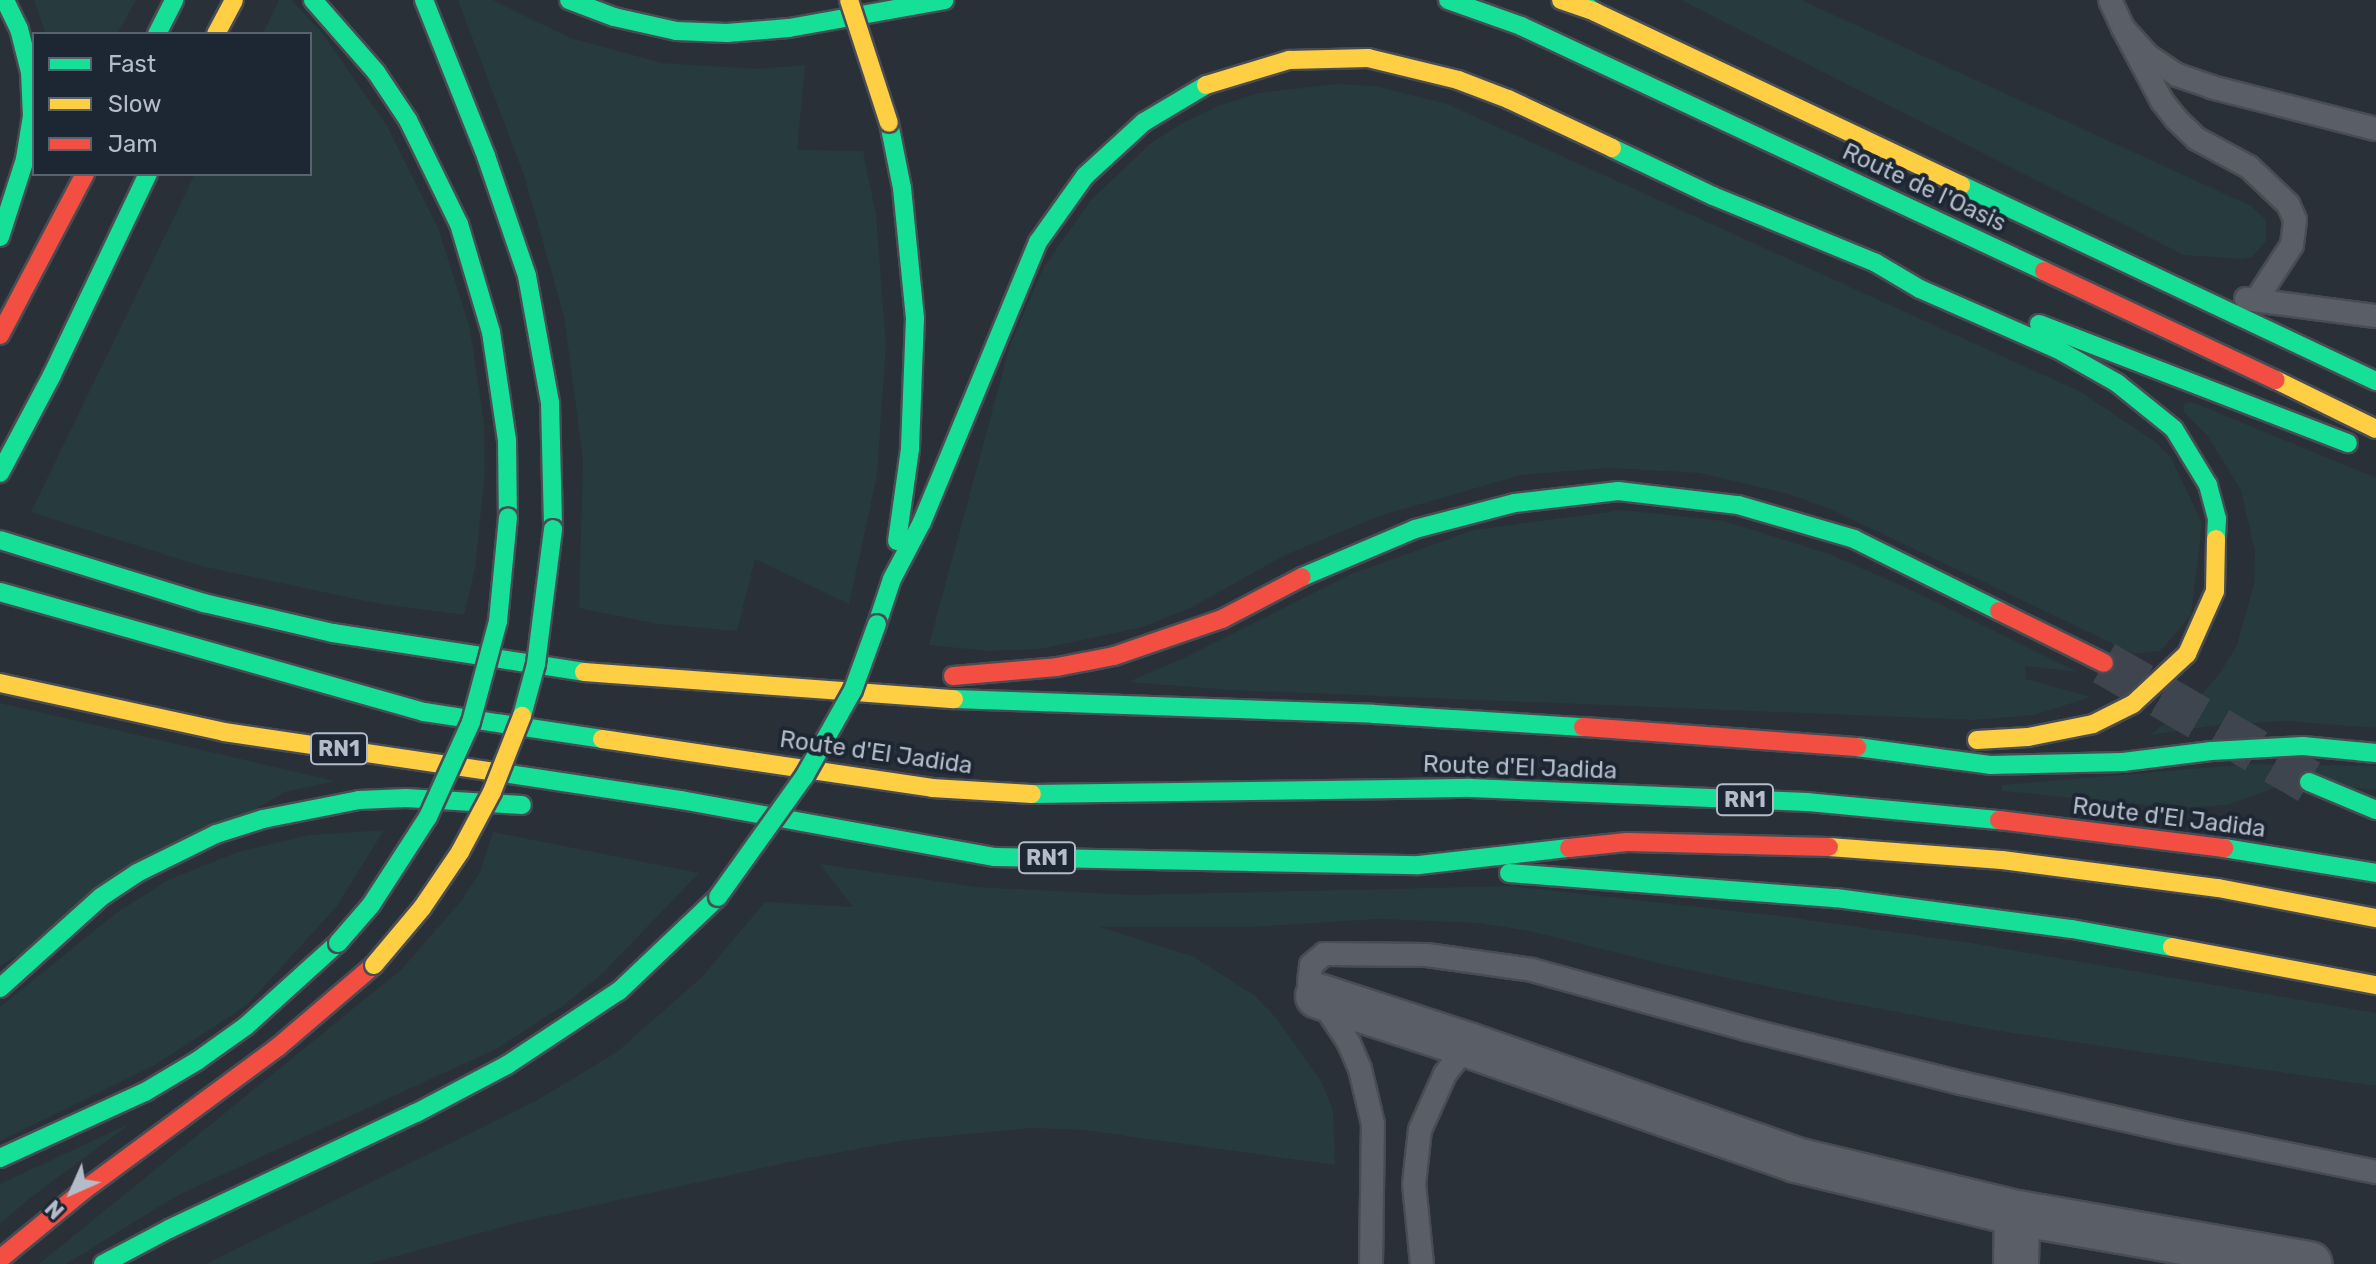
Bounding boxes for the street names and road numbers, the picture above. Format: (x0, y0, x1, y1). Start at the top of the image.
street label: Route de l'Oasis (1838, 138, 2010, 238)
street label: Route d'El Jadida (778, 725, 974, 781)
road number: RN1 (309, 731, 369, 767)
street label: Route d'El Jadida (1422, 750, 1618, 786)
road number: RN1 (1715, 782, 1775, 818)
street label: Route d'El Jadida (2071, 792, 2267, 844)
road number: RN1 (1017, 840, 1077, 876)

